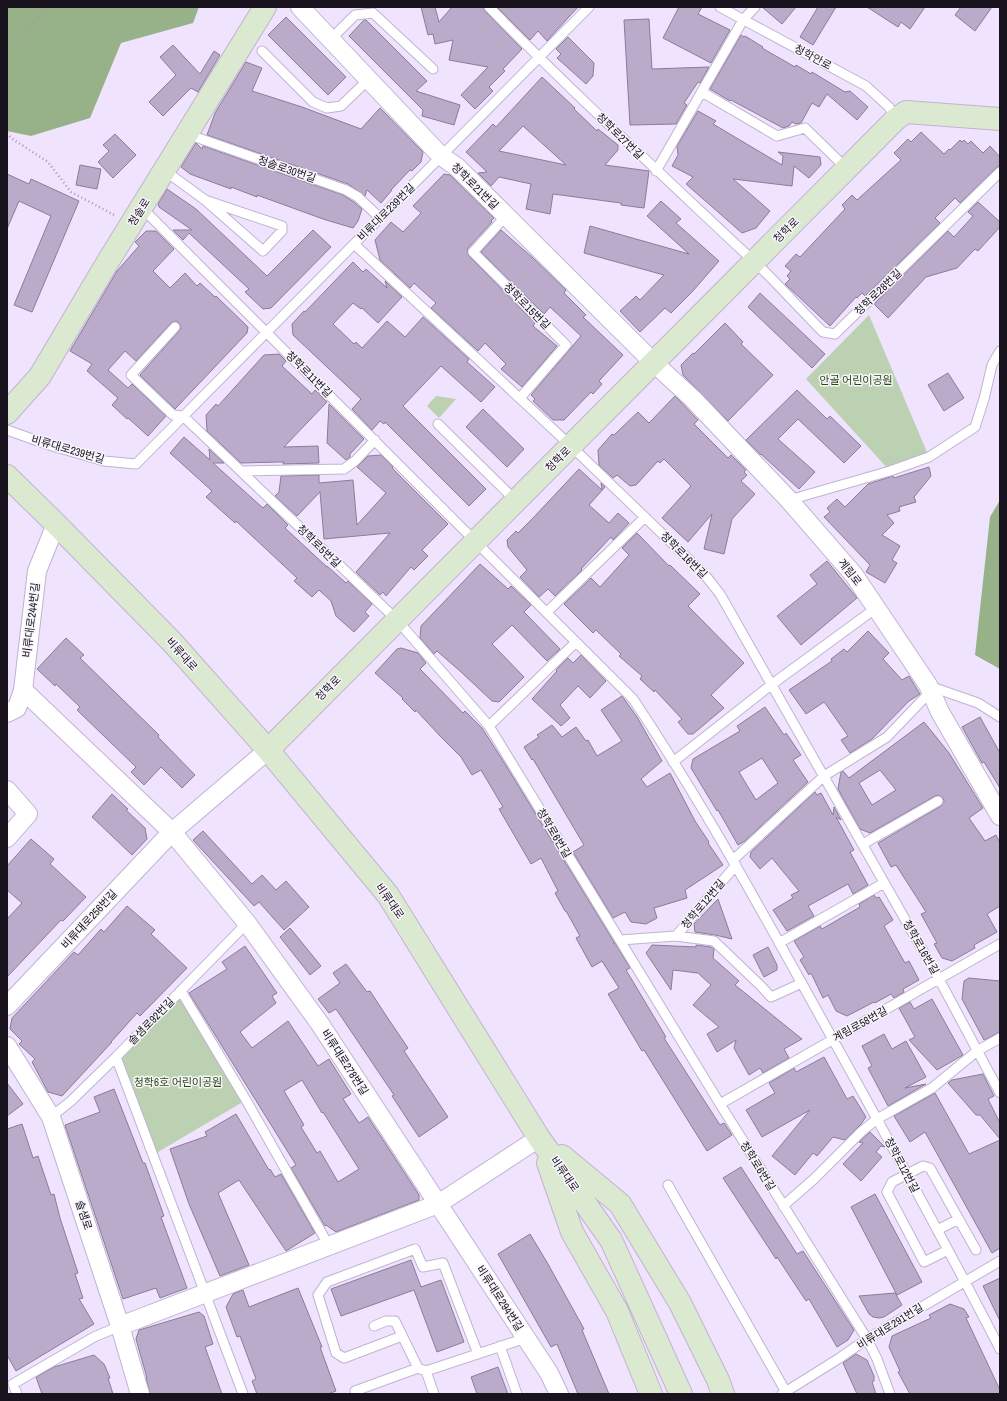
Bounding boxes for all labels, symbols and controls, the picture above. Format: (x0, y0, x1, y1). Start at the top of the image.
street label: 청학안로 (792, 41, 834, 73)
street label: 청학로27번길 (593, 110, 647, 162)
street label: 청솔로30번길 (256, 153, 318, 185)
street label: 청학로21번길 (448, 160, 502, 212)
street label: 비류대로239번길 (354, 180, 418, 244)
street label: 청솔로 (125, 195, 153, 229)
street label: 청학로 (770, 214, 802, 246)
street label: 청학로28번길 (851, 266, 905, 318)
street label: 청학로15번길 (501, 280, 553, 332)
street label: 청학로11번길 (283, 348, 335, 400)
park label: 안골 어린이공원 (819, 373, 893, 387)
street label: 비류대로239번길 (30, 432, 106, 466)
street label: 청학로 (542, 443, 574, 475)
street label: 청학로5번길 (294, 522, 344, 570)
street label: 청학로16번길 (658, 529, 710, 581)
street label: 계림로 (835, 556, 865, 588)
street label: 비류대로244번길 (19, 582, 43, 658)
street label: 비류대로 (163, 634, 201, 674)
street label: 청학로 (312, 672, 344, 704)
street label: 청학로6번길 (534, 806, 574, 860)
street label: 청학로12번길 (678, 876, 728, 932)
street label: 비류대로 (373, 880, 407, 922)
street label: 비류대로256번길 (58, 887, 120, 951)
street label: 청학로16번길 (900, 917, 942, 977)
street label: 솔샘로92번길 (125, 994, 177, 1048)
street label: 계림로58번길 (830, 1003, 890, 1045)
street label: 비류대로278번길 (318, 1026, 372, 1098)
park label: 청학6호 어린이공원 (134, 1075, 222, 1089)
street label: 청학로12번길 (882, 1135, 922, 1195)
street label: 청학로6번길 (737, 1139, 779, 1193)
street label: 비류대로 (548, 1153, 582, 1195)
street label: 솔샘로 (73, 1198, 95, 1232)
street label: 비류대로294번길 (473, 1262, 527, 1334)
street label: 비류대로291번길 (854, 1300, 926, 1352)

